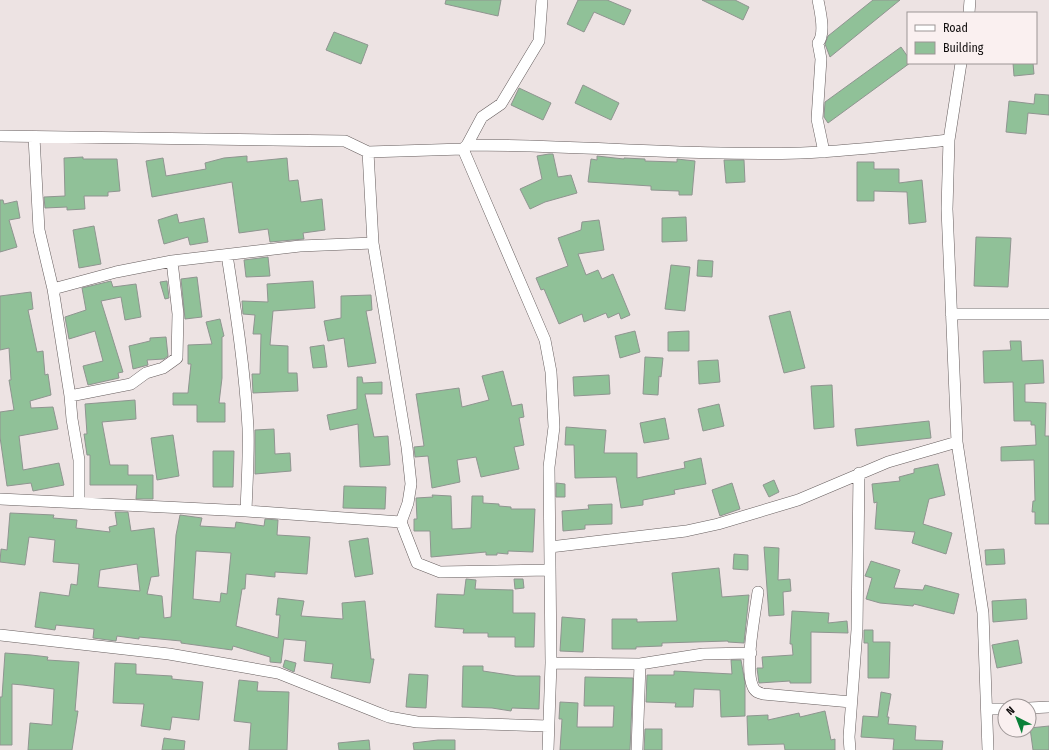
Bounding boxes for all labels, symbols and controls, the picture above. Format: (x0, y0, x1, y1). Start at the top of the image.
legend (907, 12, 1037, 64)
text: Road (943, 21, 968, 35)
text: Building (943, 41, 984, 55)
north arrow (997, 698, 1037, 738)
text: N (1004, 704, 1017, 718)

